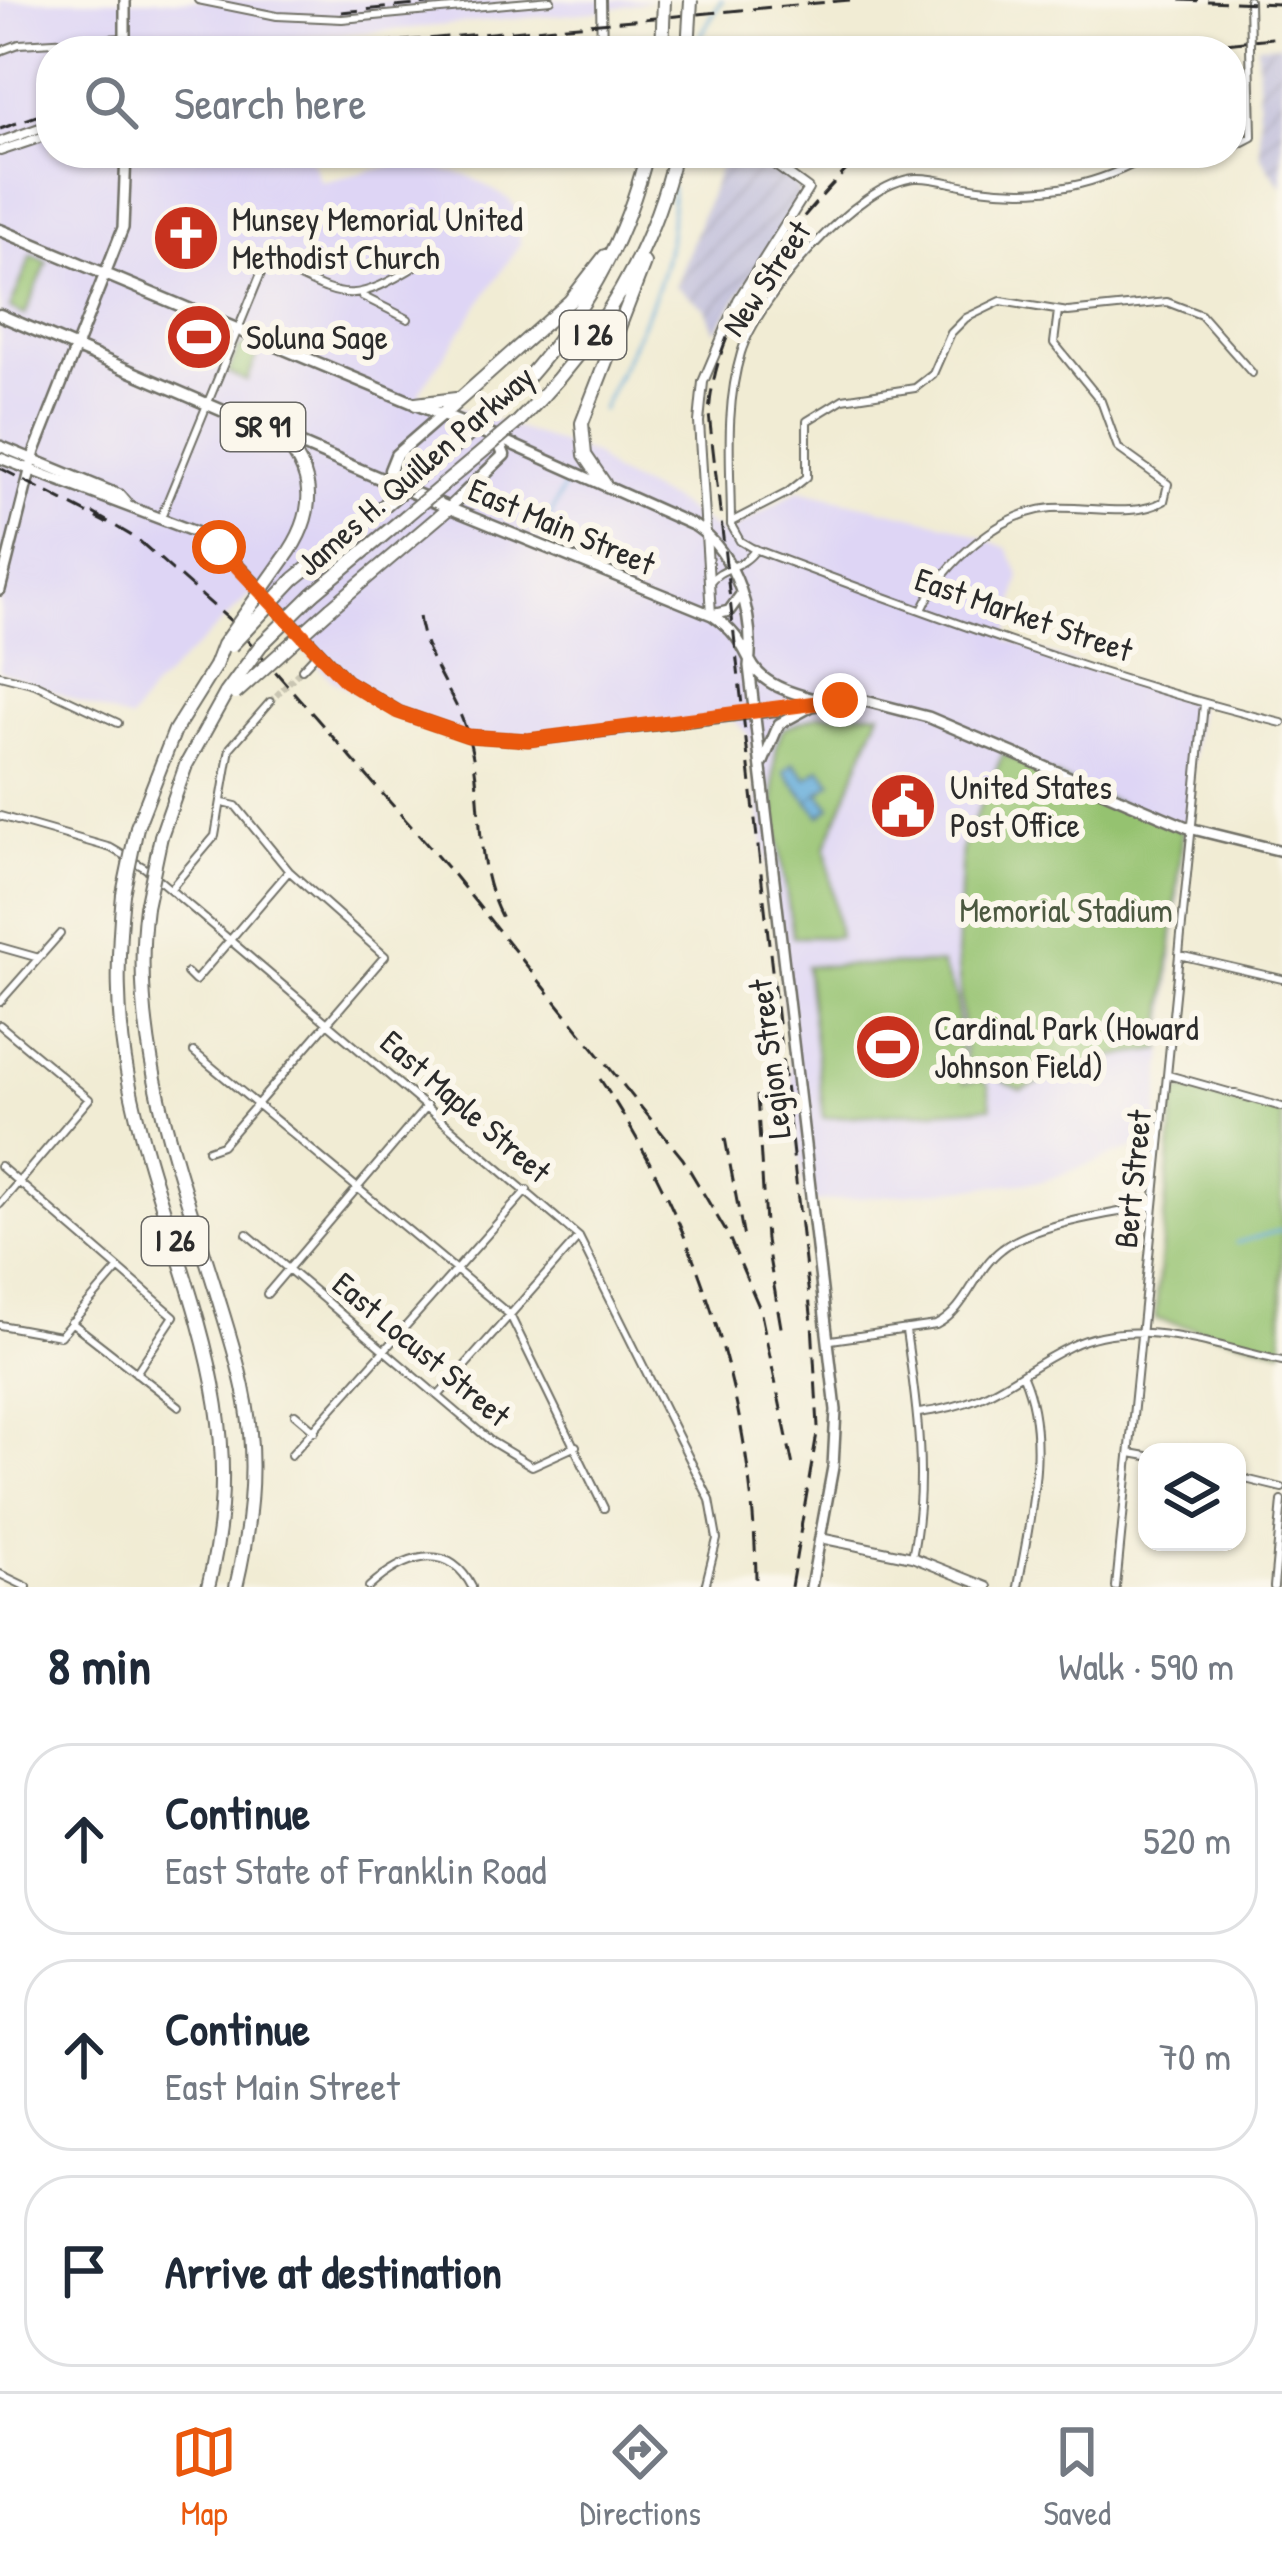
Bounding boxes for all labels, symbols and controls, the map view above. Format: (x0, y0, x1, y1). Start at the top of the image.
search box (36, 36, 1246, 168)
icon: search (78, 69, 144, 135)
text: Search here (174, 72, 366, 133)
place label: Munsey Memorial United Methodist Church (232, 197, 523, 279)
church icon: Munsey Memorial United Methodist Church (151, 203, 221, 273)
street label: New Street (711, 211, 821, 344)
sports icon: Soluna Sage (164, 302, 234, 372)
road number: I 26 (560, 311, 626, 359)
place label: Soluna Sage (246, 315, 388, 360)
street label: James H. Quillen Parkway (287, 355, 544, 586)
road number: SR 91 (221, 403, 305, 451)
street label: East Main Street (462, 467, 663, 585)
route start (192, 520, 246, 574)
street label: East Market Street (909, 556, 1139, 672)
route end (813, 673, 867, 727)
place label: United States Post Office (950, 765, 1112, 847)
public building icon: United States Post Office (868, 771, 938, 841)
park label: Memorial Stadium (959, 888, 1173, 932)
street label: Legion Street (737, 976, 802, 1141)
place label: Cardinal Park (Howard Johnson Field) (934, 1006, 1199, 1088)
sports icon: Cardinal Park (Howard Johnson Field) (853, 1012, 923, 1082)
street label: East Maple Street (371, 1020, 561, 1193)
street label: Bert Street (1103, 1107, 1161, 1250)
road number: I 26 (142, 1217, 208, 1265)
street label: East Locust Street (324, 1262, 521, 1437)
map controls (1138, 1443, 1246, 1551)
button: layers (1138, 1443, 1246, 1551)
text: 8 min (48, 1631, 151, 1700)
text: Walk · 590 m (1059, 1639, 1234, 1692)
text: Continue (165, 1782, 310, 1843)
icon: ahead (51, 1806, 117, 1872)
text: 520 m (1143, 1813, 1231, 1866)
text: East State of Franklin Road (165, 1843, 547, 1896)
text: Continue (165, 1998, 310, 2059)
icon: ahead (51, 2022, 117, 2088)
text: 70 m (1159, 2029, 1231, 2082)
text: East Main Street (165, 2059, 400, 2112)
icon: arrive (51, 2238, 117, 2304)
text: Arrive at destination (165, 2241, 502, 2302)
tab: Map (171, 2419, 237, 2535)
tab: Directions (580, 2419, 701, 2535)
tab: Saved (1043, 2419, 1111, 2535)

